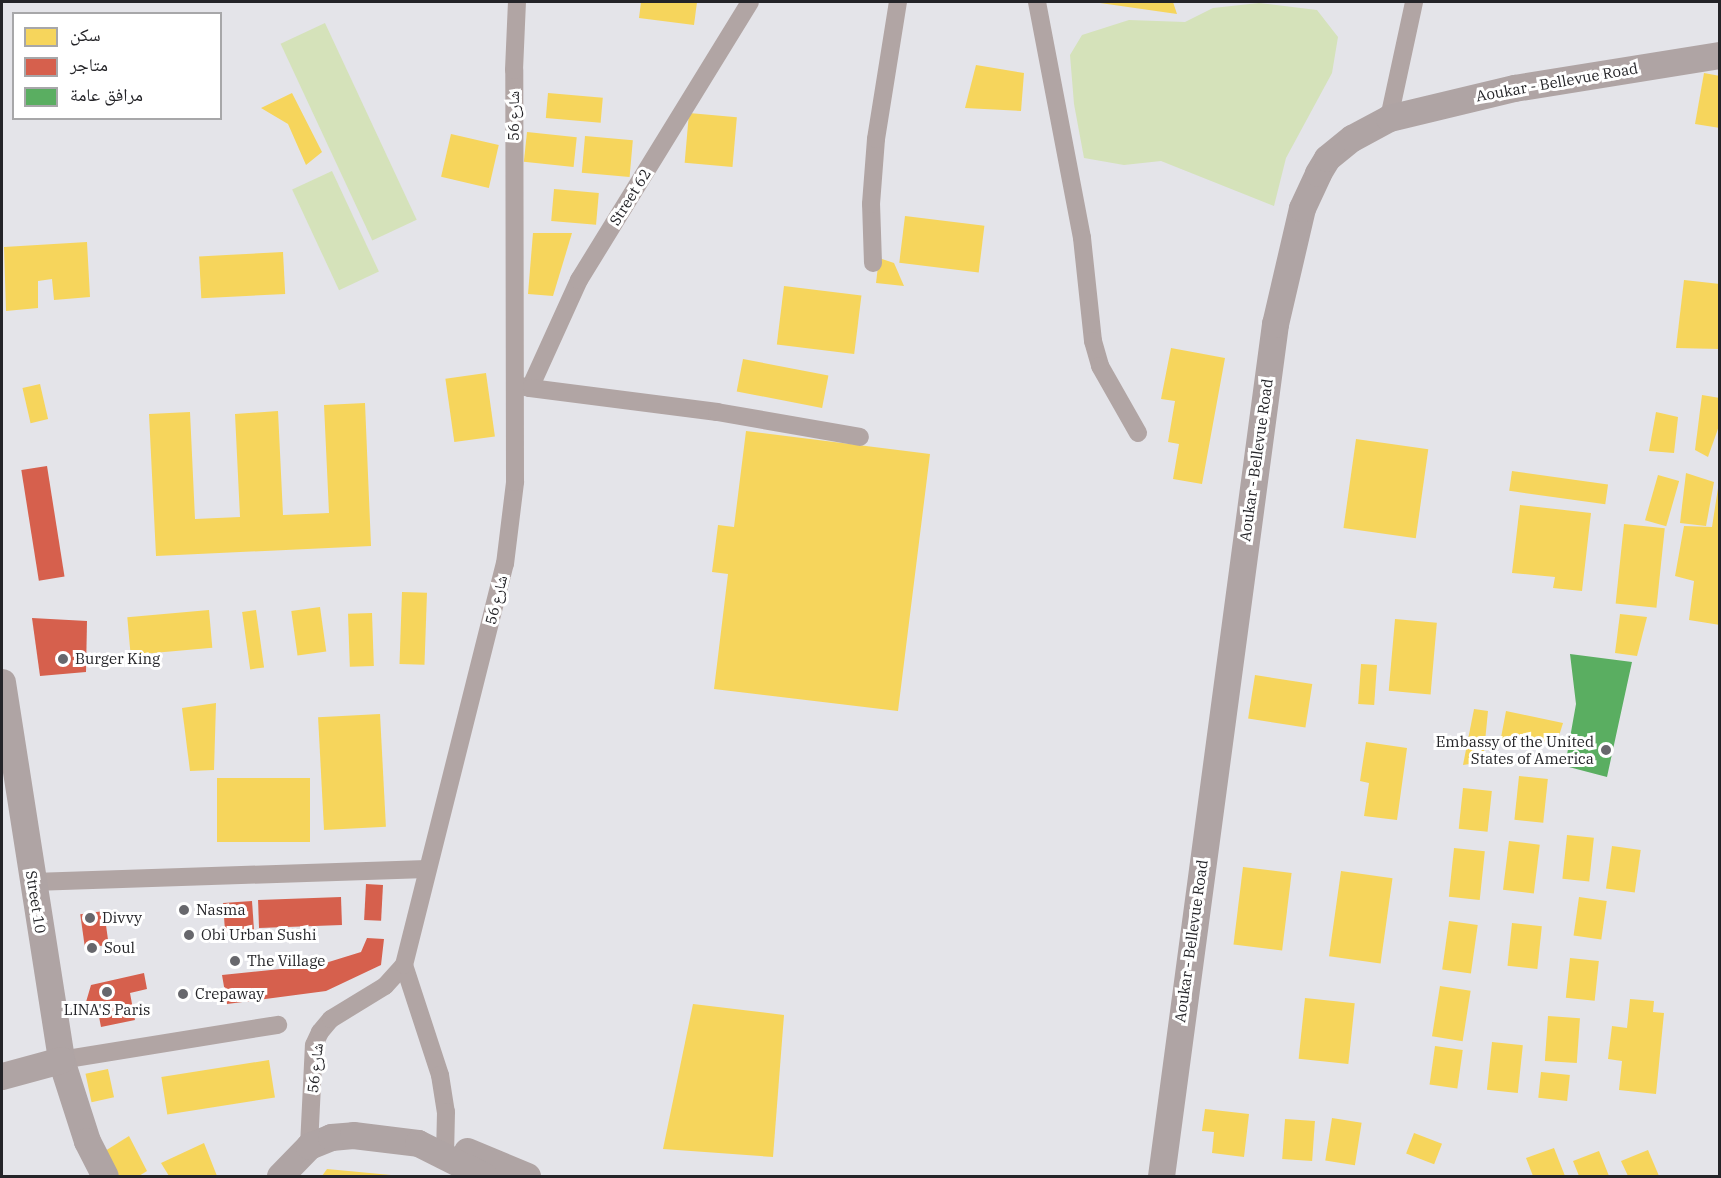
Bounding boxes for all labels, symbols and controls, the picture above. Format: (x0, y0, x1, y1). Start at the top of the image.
legend (12, 12, 222, 120)
text: سكن (70, 23, 101, 46)
text: متاجر (70, 53, 108, 76)
street label: Aoukar - Bellevue Road (1475, 59, 1639, 105)
text: مرافق عامة (70, 83, 143, 106)
street label: شارع 56 (505, 91, 523, 141)
street label: Street 62 (606, 165, 654, 229)
street label: Aoukar - Bellevue Road (1236, 377, 1276, 543)
street label: شارع 56 (481, 574, 511, 626)
place label: Burger King (75, 650, 160, 668)
marker: Burger King (56, 652, 70, 666)
place label: Embassy of the United States of America (1436, 732, 1594, 767)
marker: Embassy of the United States of America (1599, 743, 1613, 757)
street label: Aoukar - Bellevue Road (1171, 858, 1211, 1024)
street label: Street 10 (22, 869, 50, 935)
place label: Nasma (196, 901, 246, 919)
marker: Nasma (177, 903, 191, 917)
place label: Divvy (102, 909, 142, 927)
marker: Divvy (83, 911, 97, 925)
place label: Obi Urban Sushi (201, 926, 316, 944)
marker: Obi Urban Sushi (182, 928, 196, 942)
place label: Soul (104, 939, 135, 957)
marker: Soul (85, 941, 99, 955)
place label: The Village (247, 952, 325, 970)
marker: The Village (228, 954, 242, 968)
marker: LINA'S Paris (100, 985, 114, 999)
place label: Crepaway (195, 985, 264, 1003)
marker: Crepaway (176, 987, 190, 1001)
place label: LINA'S Paris (64, 1001, 150, 1019)
street label: شارع 56 (303, 1042, 327, 1094)

